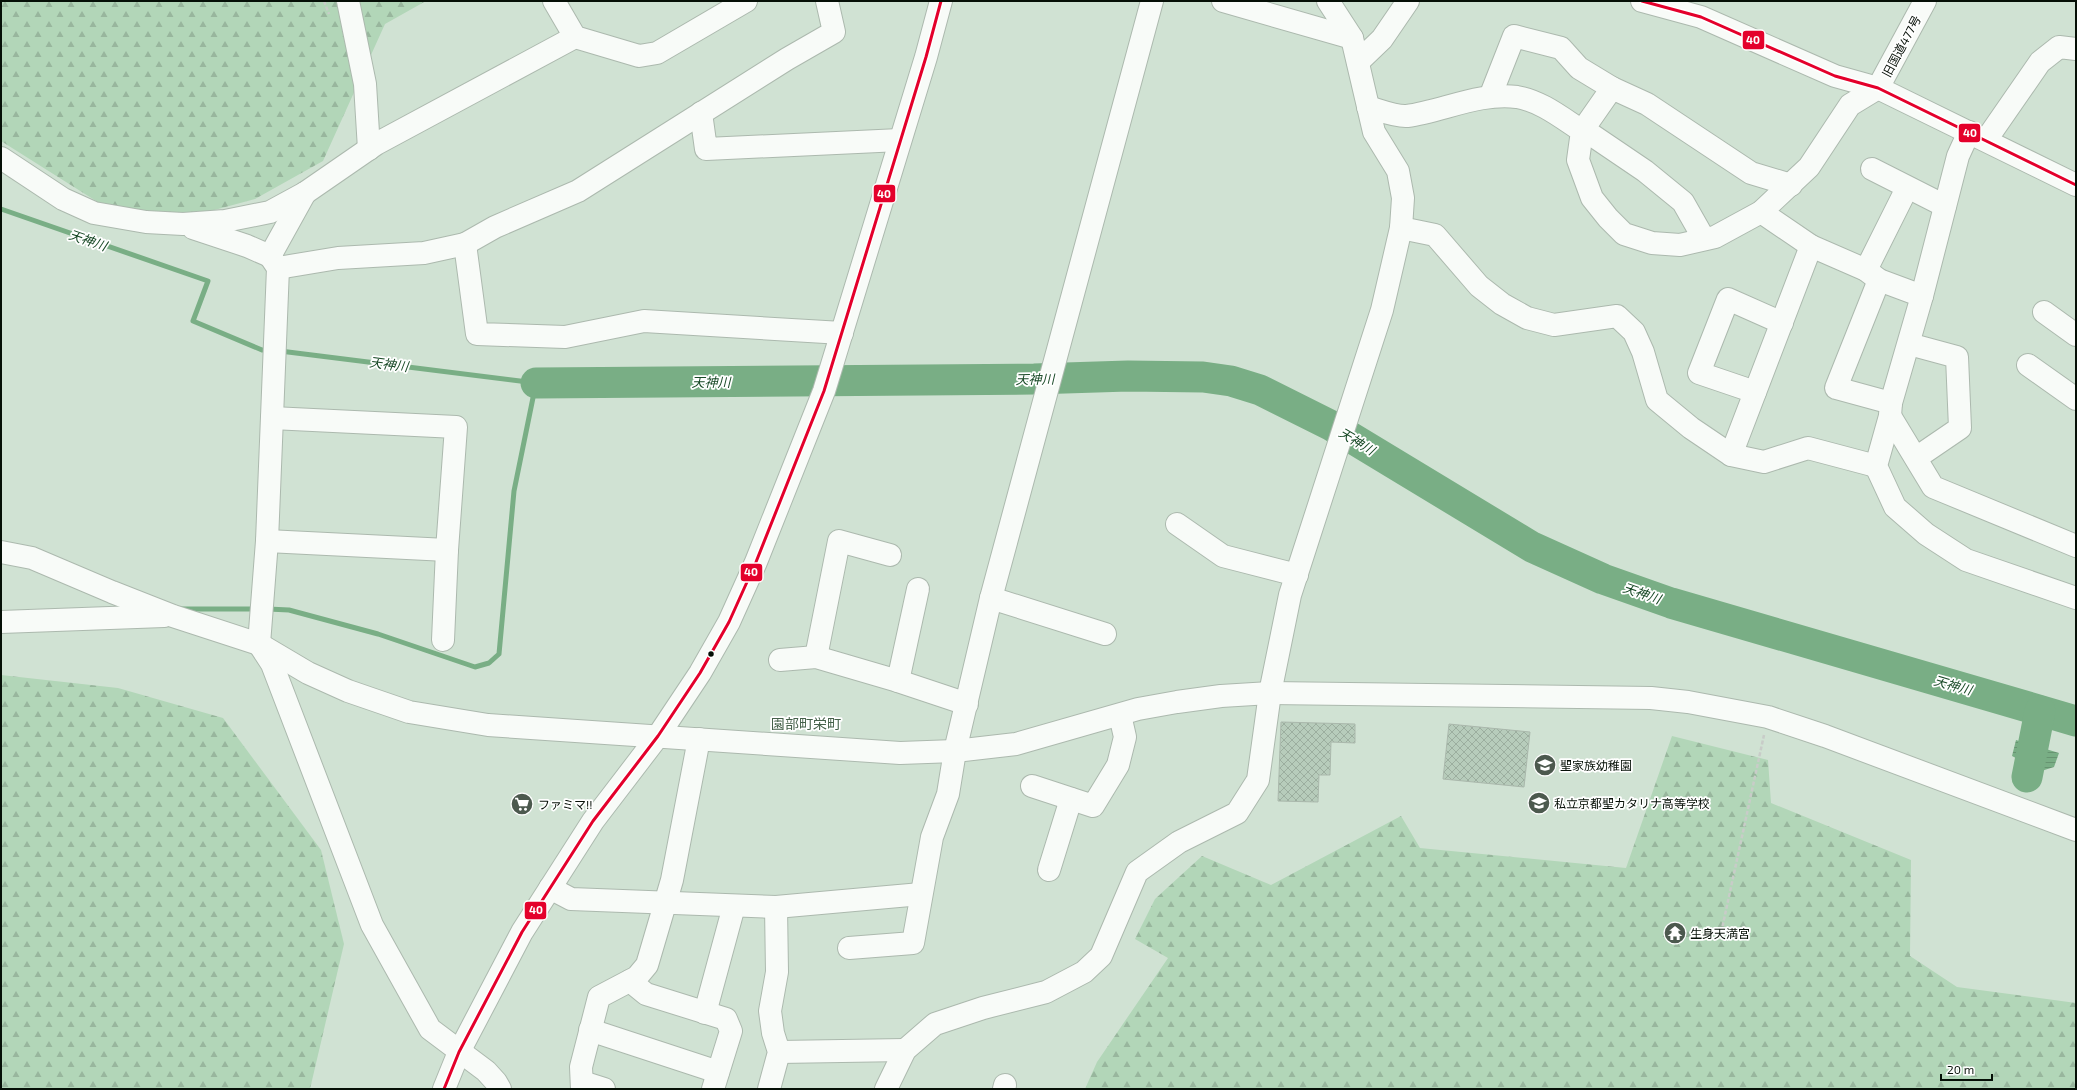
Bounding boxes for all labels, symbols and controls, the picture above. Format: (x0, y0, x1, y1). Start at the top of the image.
street label: 旧国道477号 (1879, 13, 1923, 79)
line badge: 40 (1742, 30, 1765, 50)
text: 40 (1746, 33, 1760, 46)
line badge: 40 (1958, 123, 1981, 143)
text: 40 (1963, 126, 1977, 139)
line badge: 40 (873, 184, 896, 203)
text: 40 (877, 187, 891, 200)
water label: 天神川 (67, 226, 111, 255)
water label: 天神川 (369, 354, 411, 375)
water label: 天神川 (1015, 371, 1057, 387)
water label: 天神川 (691, 374, 732, 390)
water label: 天神川 (1336, 424, 1380, 459)
line badge: 40 (740, 563, 763, 582)
text: 40 (744, 565, 758, 578)
water label: 天神川 (1621, 579, 1665, 608)
unlabelled marker (706, 649, 716, 659)
water label: 天神川 (1932, 672, 1976, 699)
district label: 園部町栄町 (771, 715, 841, 732)
school or university icon: 聖家族幼稚園 (1532, 752, 1558, 778)
place label: 聖家族幼稚園 (1560, 758, 1632, 772)
school or university icon: 私立京都聖カタリナ高等学校 (1526, 790, 1552, 816)
supermarket icon: ファミマ!! (509, 791, 535, 817)
place label: 私立京都聖カタリナ高等学校 (1554, 796, 1710, 810)
place label: ファミマ!! (538, 797, 593, 811)
line badge: 40 (524, 901, 547, 920)
text: 40 (529, 903, 543, 916)
temple icon: 生身天満宮 (1662, 920, 1688, 946)
place label: 生身天満宮 (1690, 926, 1750, 940)
scale bar (1941, 1056, 1992, 1082)
text: 20 m (1947, 1062, 1974, 1076)

